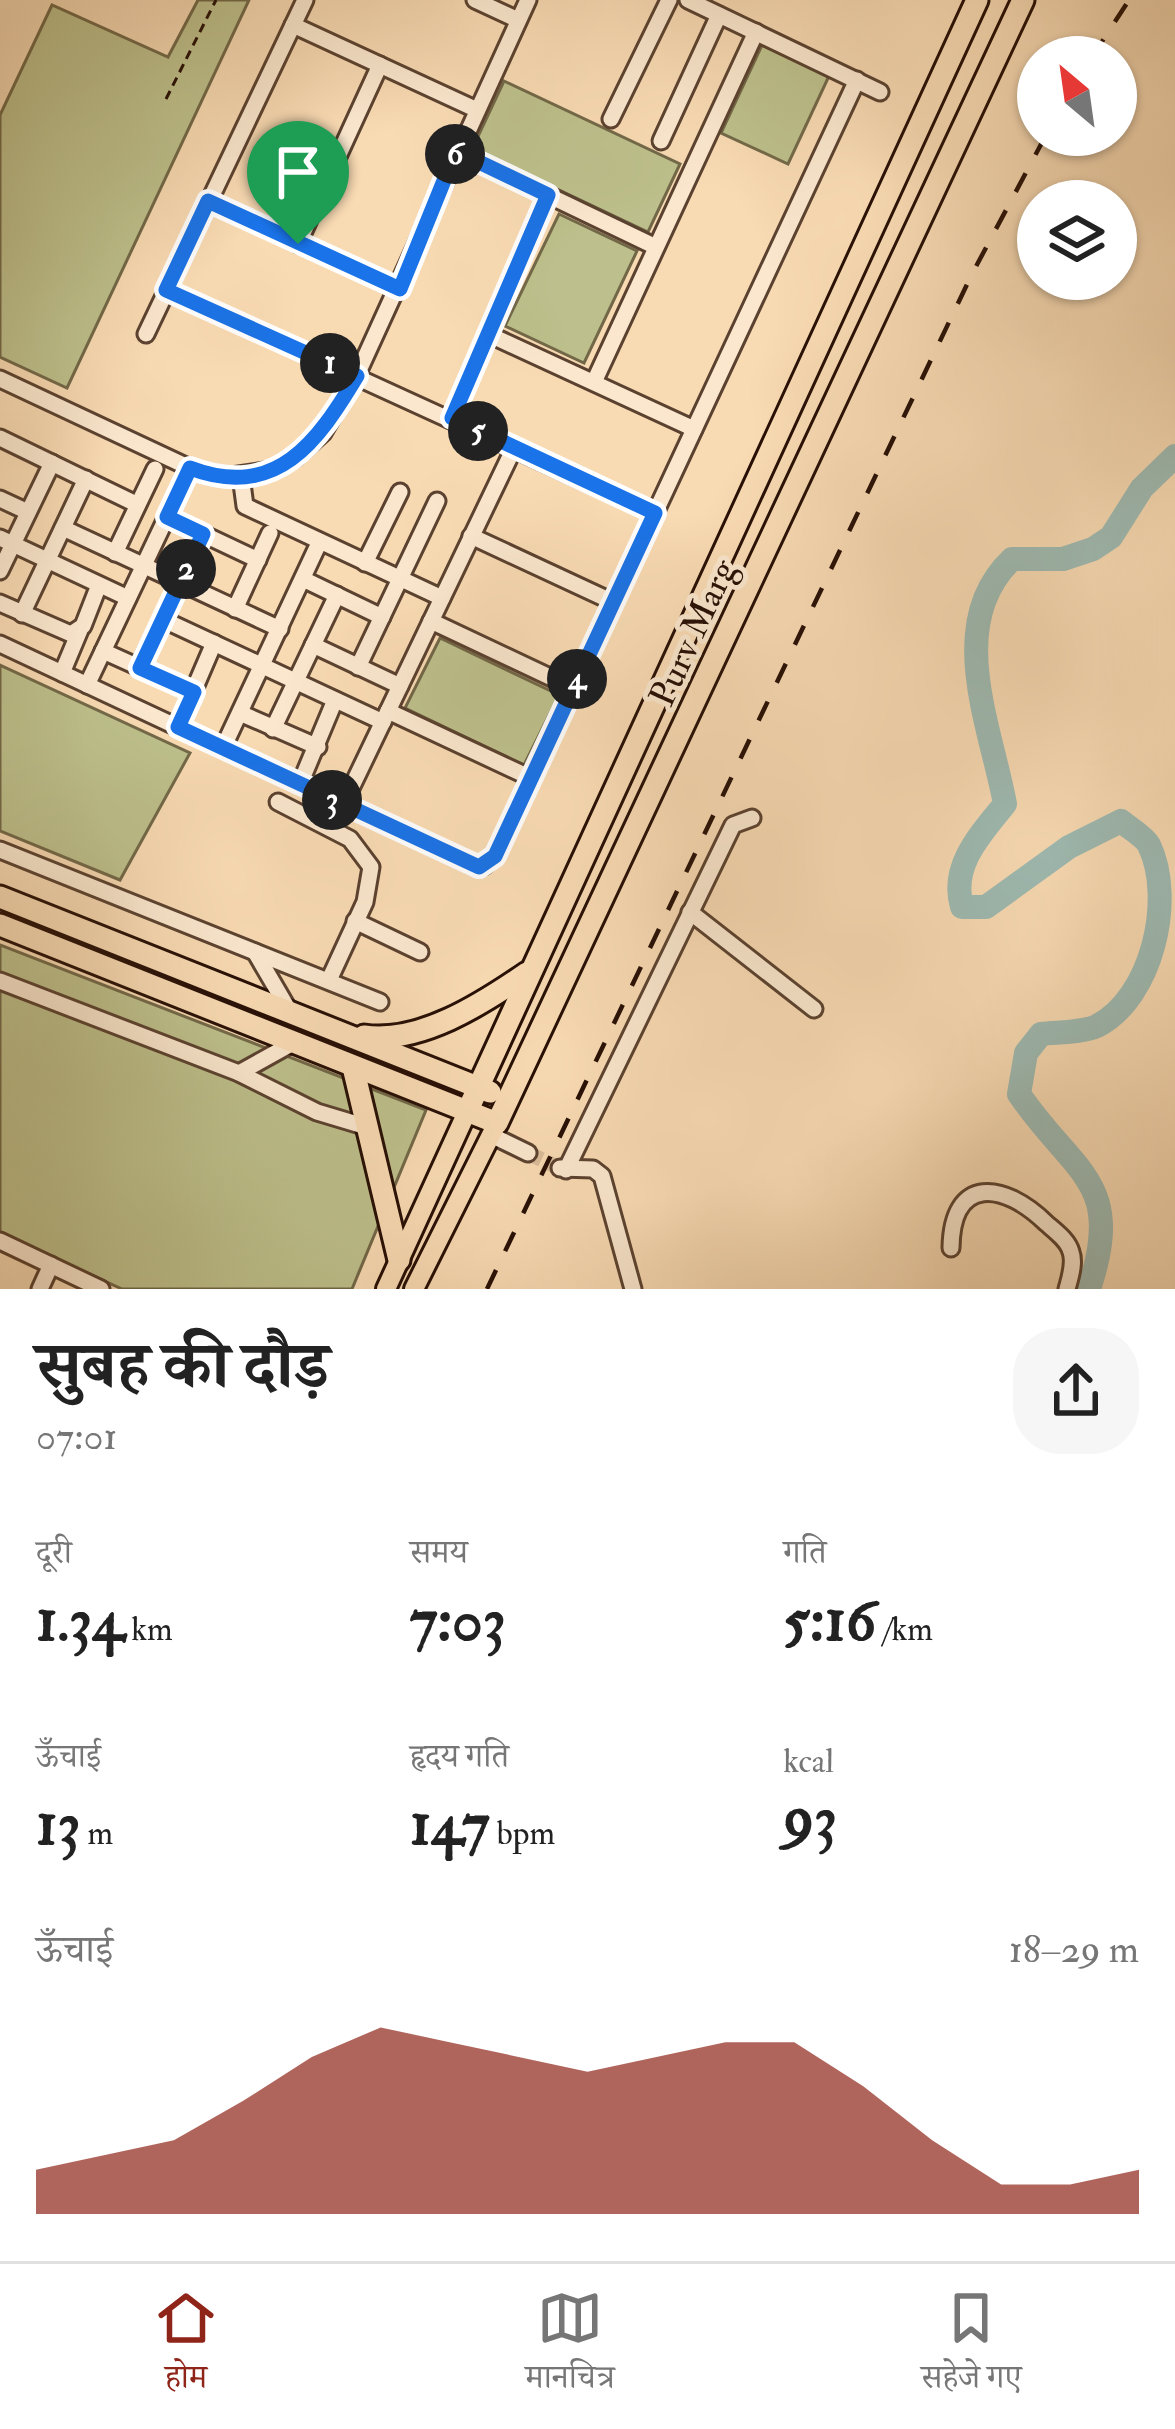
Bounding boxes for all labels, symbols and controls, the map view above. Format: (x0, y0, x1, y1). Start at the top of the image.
north arrow (1017, 36, 1137, 156)
map controls (1017, 36, 1137, 300)
pin (247, 121, 349, 244)
pin: 6 (425, 124, 485, 184)
text: 6 (447, 133, 463, 174)
icon: arrive (265, 139, 331, 205)
button: layers (1017, 180, 1137, 300)
pin: 1 (300, 333, 360, 393)
text: 1 (324, 342, 336, 383)
pin: 5 (448, 401, 508, 461)
text: 5 (471, 410, 485, 451)
pin: 2 (156, 539, 216, 599)
text: 2 (178, 548, 194, 589)
street label: Purv Marg (639, 551, 747, 714)
pin: 4 (547, 649, 607, 709)
text: 4 (568, 658, 586, 699)
pin: 3 (302, 770, 362, 830)
text: 3 (326, 779, 338, 820)
text: सुबह की दौड़ (36, 1325, 329, 1408)
button: share (1013, 1328, 1139, 1454)
text: 07:01 (36, 1412, 117, 1461)
text: दूरी (36, 1532, 72, 1573)
text: समय (410, 1532, 468, 1573)
text: गति (783, 1532, 827, 1573)
text: 1.34 (36, 1584, 124, 1659)
text: 7:03 (410, 1584, 506, 1659)
text: 5:16 (783, 1584, 876, 1659)
text: km (124, 1609, 173, 1650)
text: /km (876, 1609, 933, 1650)
text: ऊँचाई (36, 1736, 101, 1777)
text: हृदय गति (410, 1736, 509, 1777)
text: kcal (783, 1741, 834, 1782)
text: 93 (783, 1782, 837, 1857)
text: 13 (36, 1788, 80, 1863)
text: 147 (410, 1788, 490, 1863)
text: m (80, 1813, 113, 1854)
text: bpm (490, 1813, 555, 1854)
text: ऊँचाई (36, 1925, 113, 1974)
text: 18–29 m (1009, 1925, 1139, 1974)
tab: होम (153, 2285, 219, 2409)
tab: मानचित्र (525, 2285, 615, 2409)
tab: सहेजे गए (921, 2285, 1022, 2409)

